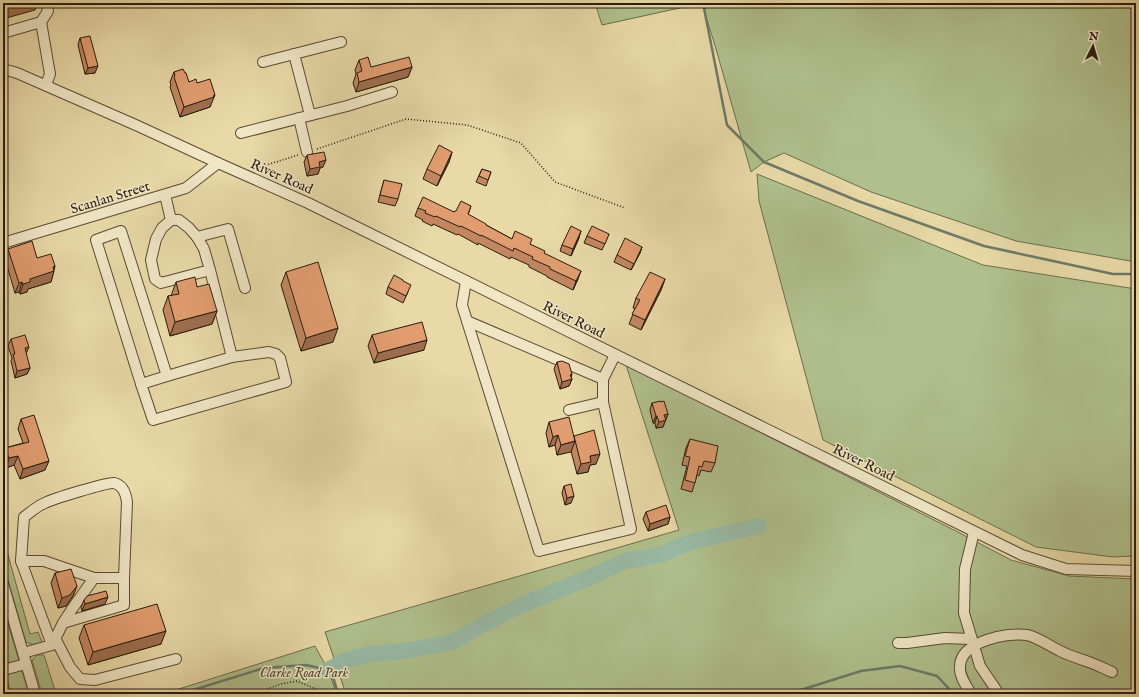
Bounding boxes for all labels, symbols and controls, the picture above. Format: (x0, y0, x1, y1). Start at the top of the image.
north arrow (1073, 26, 1113, 66)
text: N (1087, 30, 1100, 44)
street label: River Road (247, 155, 316, 199)
street label: Scanlan Street (69, 177, 152, 219)
street label: River Road (540, 297, 608, 343)
street label: River Road (830, 440, 898, 486)
park label: Clarke Road Park (260, 664, 349, 682)

